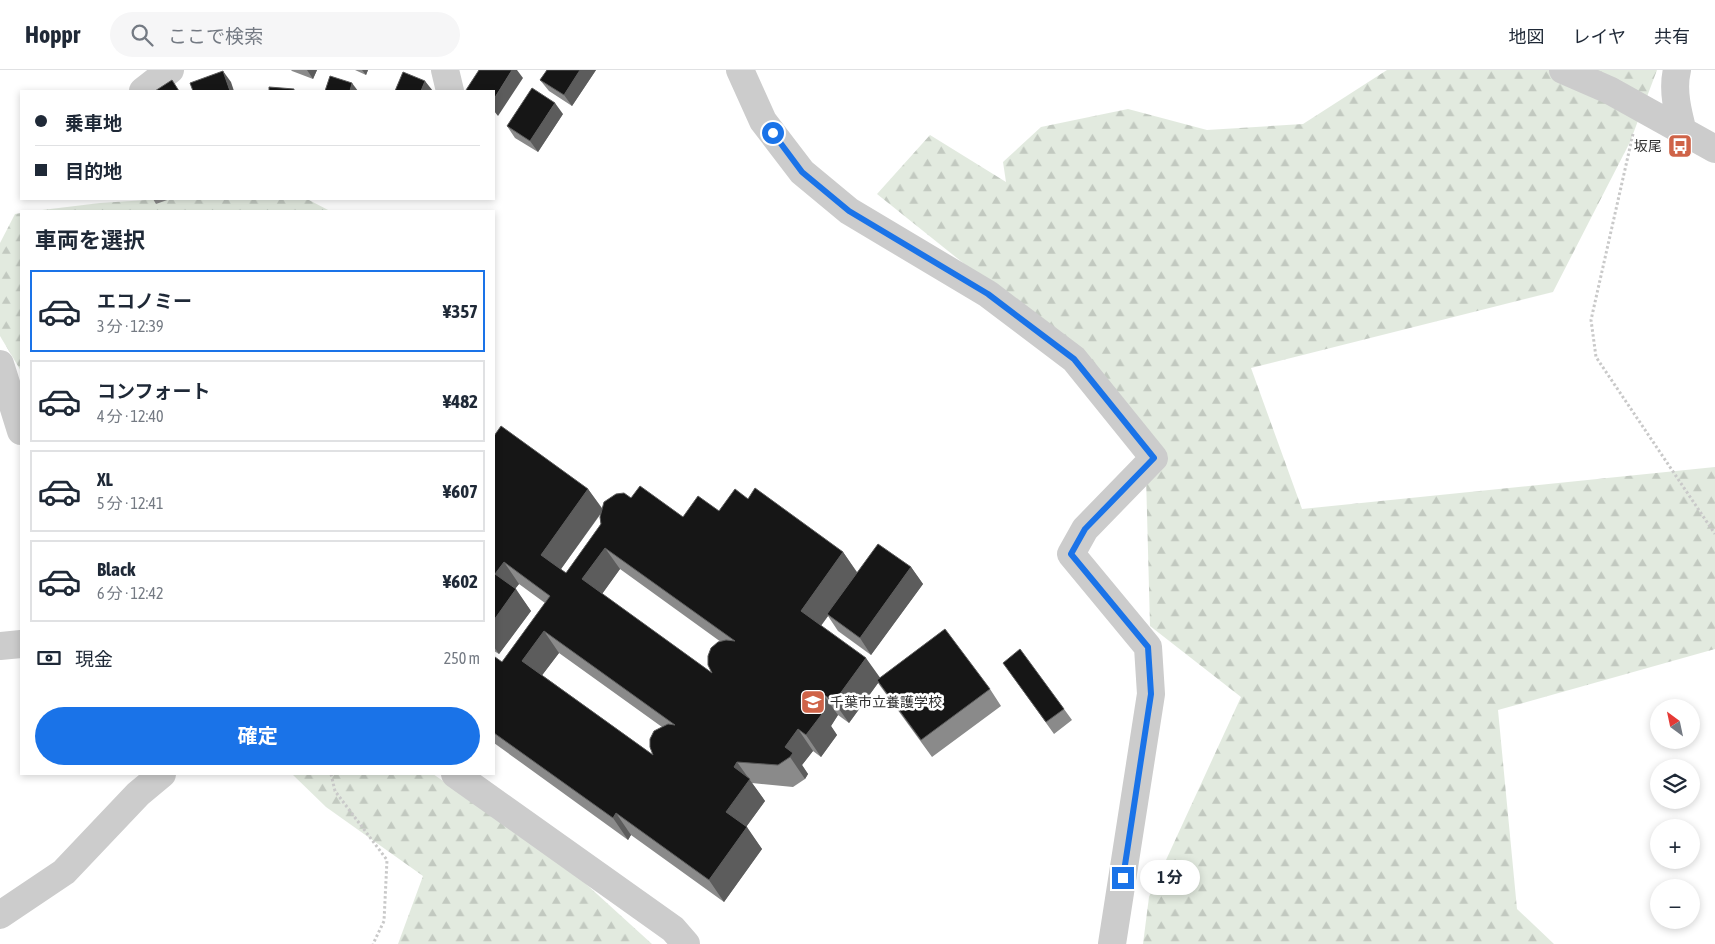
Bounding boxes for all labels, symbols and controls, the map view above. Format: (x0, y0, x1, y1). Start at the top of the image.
search box (110, 12, 460, 57)
text: Hoppr (25, 21, 80, 48)
icon: search (128, 21, 156, 49)
text: ここで検索 (168, 25, 263, 47)
text: 地図 (1509, 26, 1545, 47)
text: レイヤ (1573, 26, 1626, 47)
text: 共有 (1654, 26, 1690, 47)
text: 乗車地 (65, 112, 122, 134)
route start (762, 122, 784, 144)
bus stop icon: 坂尾 (1667, 133, 1693, 159)
place label: 坂尾 (1634, 138, 1662, 154)
text: 目的地 (65, 160, 122, 182)
text: 車両を選択 (35, 227, 145, 253)
icon: car (37, 289, 82, 334)
text: エコノミー (97, 290, 192, 312)
text: ¥357 (443, 300, 478, 322)
text: 3 分 · 12:39 (97, 317, 163, 335)
icon: car (37, 379, 82, 424)
text: コンフォート (97, 380, 210, 402)
text: ¥482 (443, 390, 478, 412)
text: 4 分 · 12:40 (97, 407, 163, 425)
text: XL (97, 468, 113, 490)
icon: car (37, 469, 82, 514)
text: ¥607 (443, 480, 478, 502)
text: 5 分 · 12:41 (97, 494, 163, 512)
text: Black (97, 558, 135, 580)
icon: car (37, 559, 82, 604)
text: ¥602 (443, 570, 478, 592)
text: 6 分 · 12:42 (97, 584, 163, 602)
icon: cash (35, 644, 63, 672)
text: 現金 (75, 648, 113, 670)
text: 250 m (444, 649, 480, 667)
school or university icon: 千葉市立養護学校 (800, 689, 826, 715)
place label: 千葉市立養護学校 (830, 694, 942, 710)
north arrow (1650, 699, 1700, 749)
map controls (1650, 699, 1700, 929)
button: 確定 (35, 707, 480, 765)
button: layers (1650, 759, 1700, 809)
button: + (1650, 819, 1700, 869)
callout: 1 分 (1140, 860, 1200, 896)
route end (1112, 867, 1134, 889)
text: 1 分 (1157, 868, 1183, 886)
button: − (1650, 879, 1700, 929)

